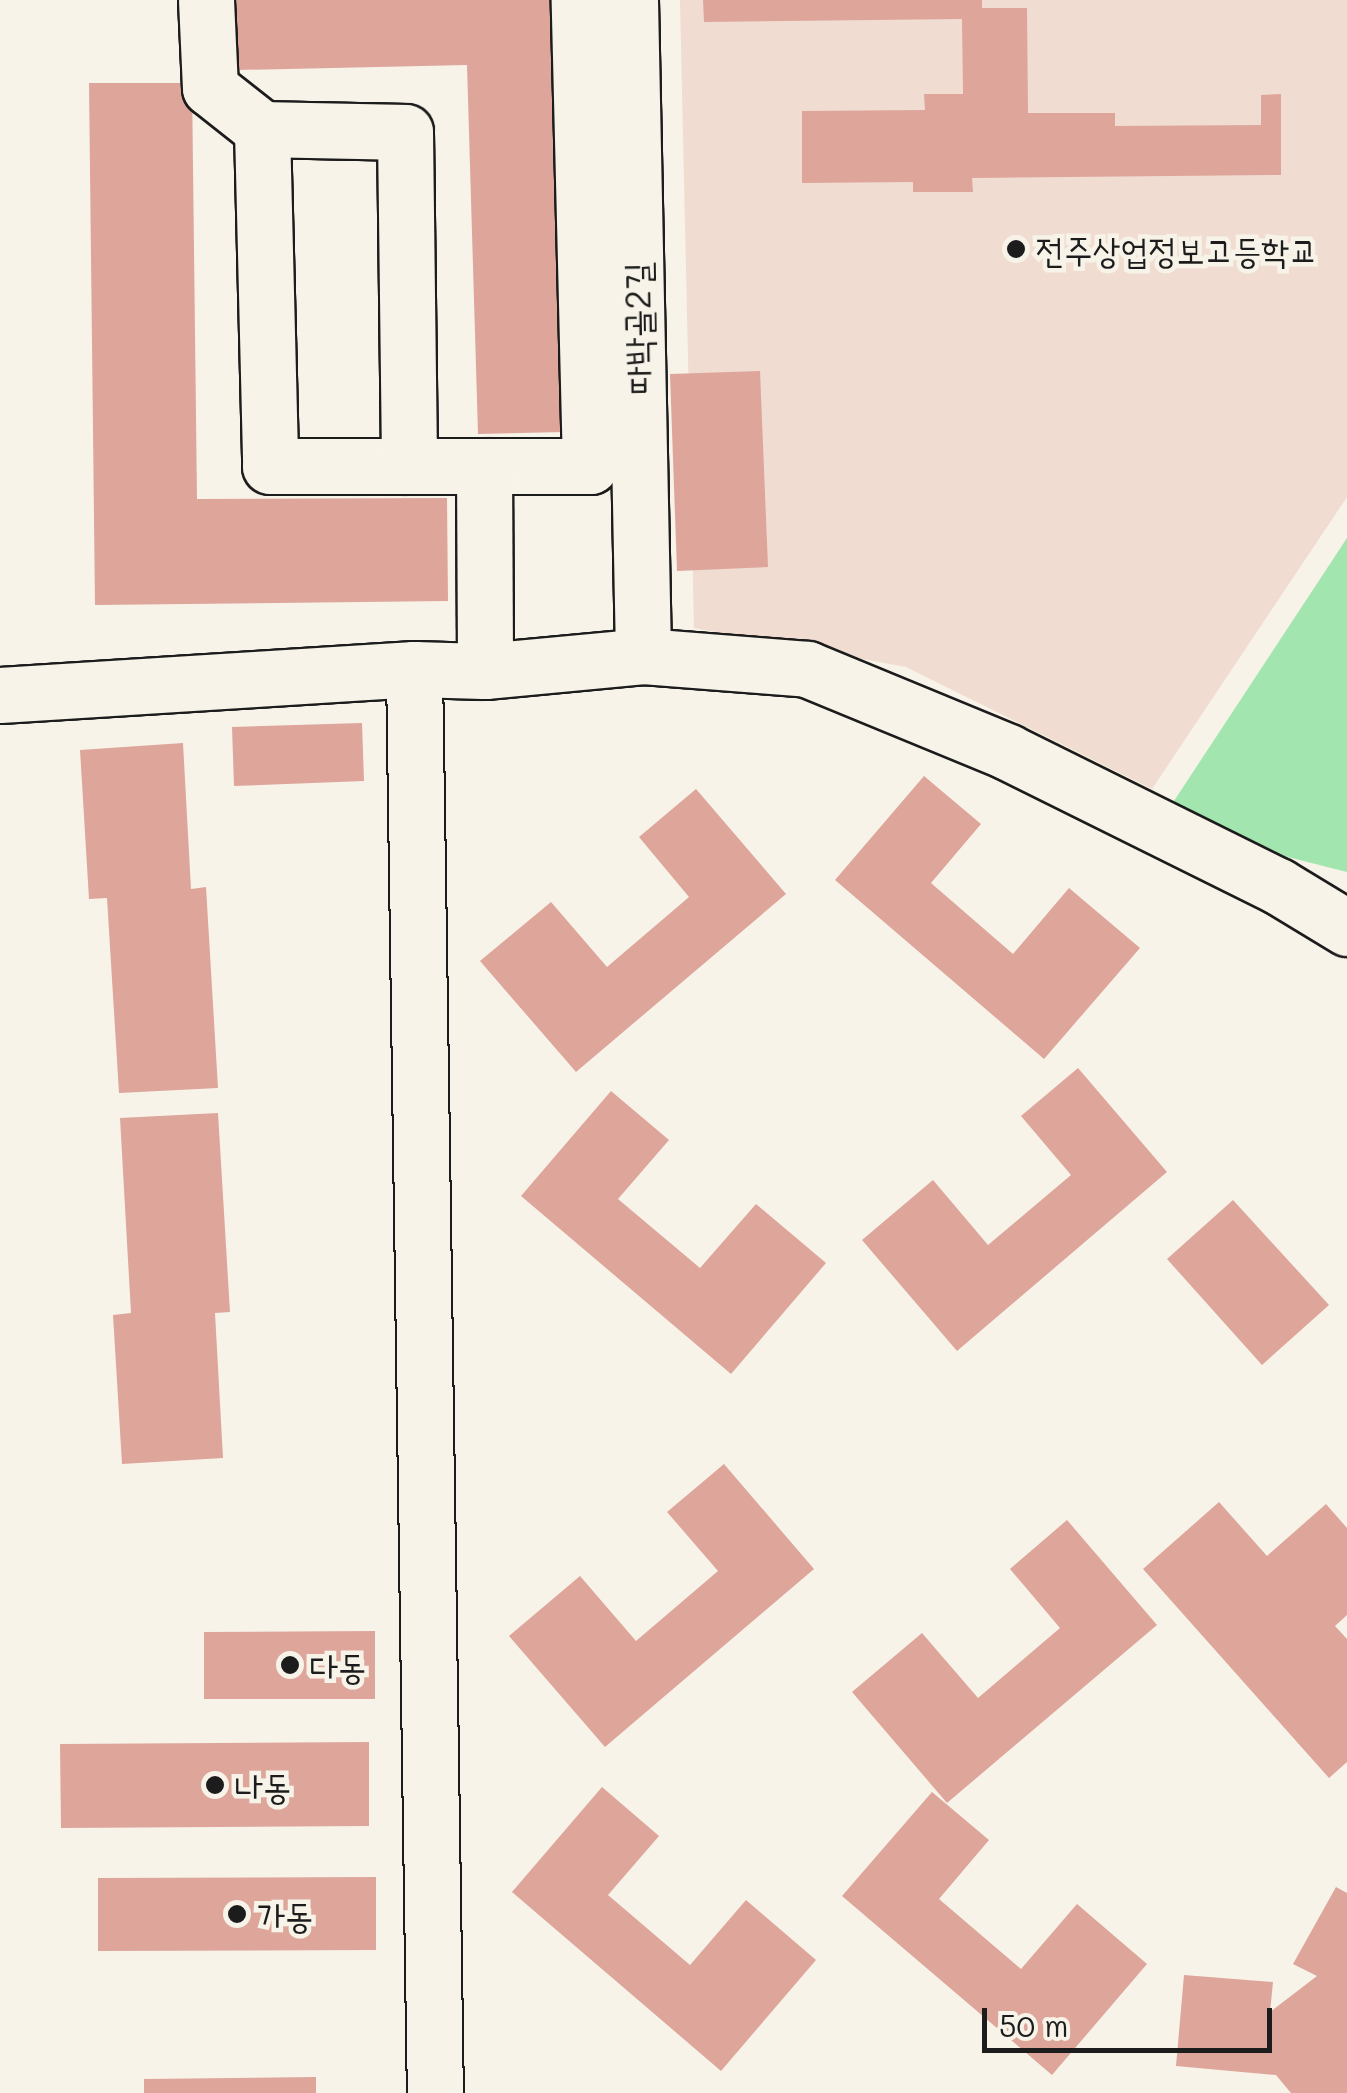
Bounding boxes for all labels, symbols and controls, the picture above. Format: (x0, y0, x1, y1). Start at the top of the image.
place label: 전주상업정보고등학교 (1036, 228, 1318, 270)
marker: 전주상업정보고등학교 (1005, 238, 1027, 260)
street label: 따박골2길 (615, 262, 659, 394)
place label: 다동 (310, 1644, 366, 1686)
marker: 다동 (279, 1654, 301, 1676)
place label: 나동 (235, 1764, 291, 1806)
marker: 나동 (204, 1774, 226, 1796)
place label: 가동 (257, 1893, 313, 1935)
marker: 가동 (226, 1903, 248, 1925)
scale bar (987, 1988, 1277, 2050)
text: 50 m (999, 2005, 1069, 2045)

